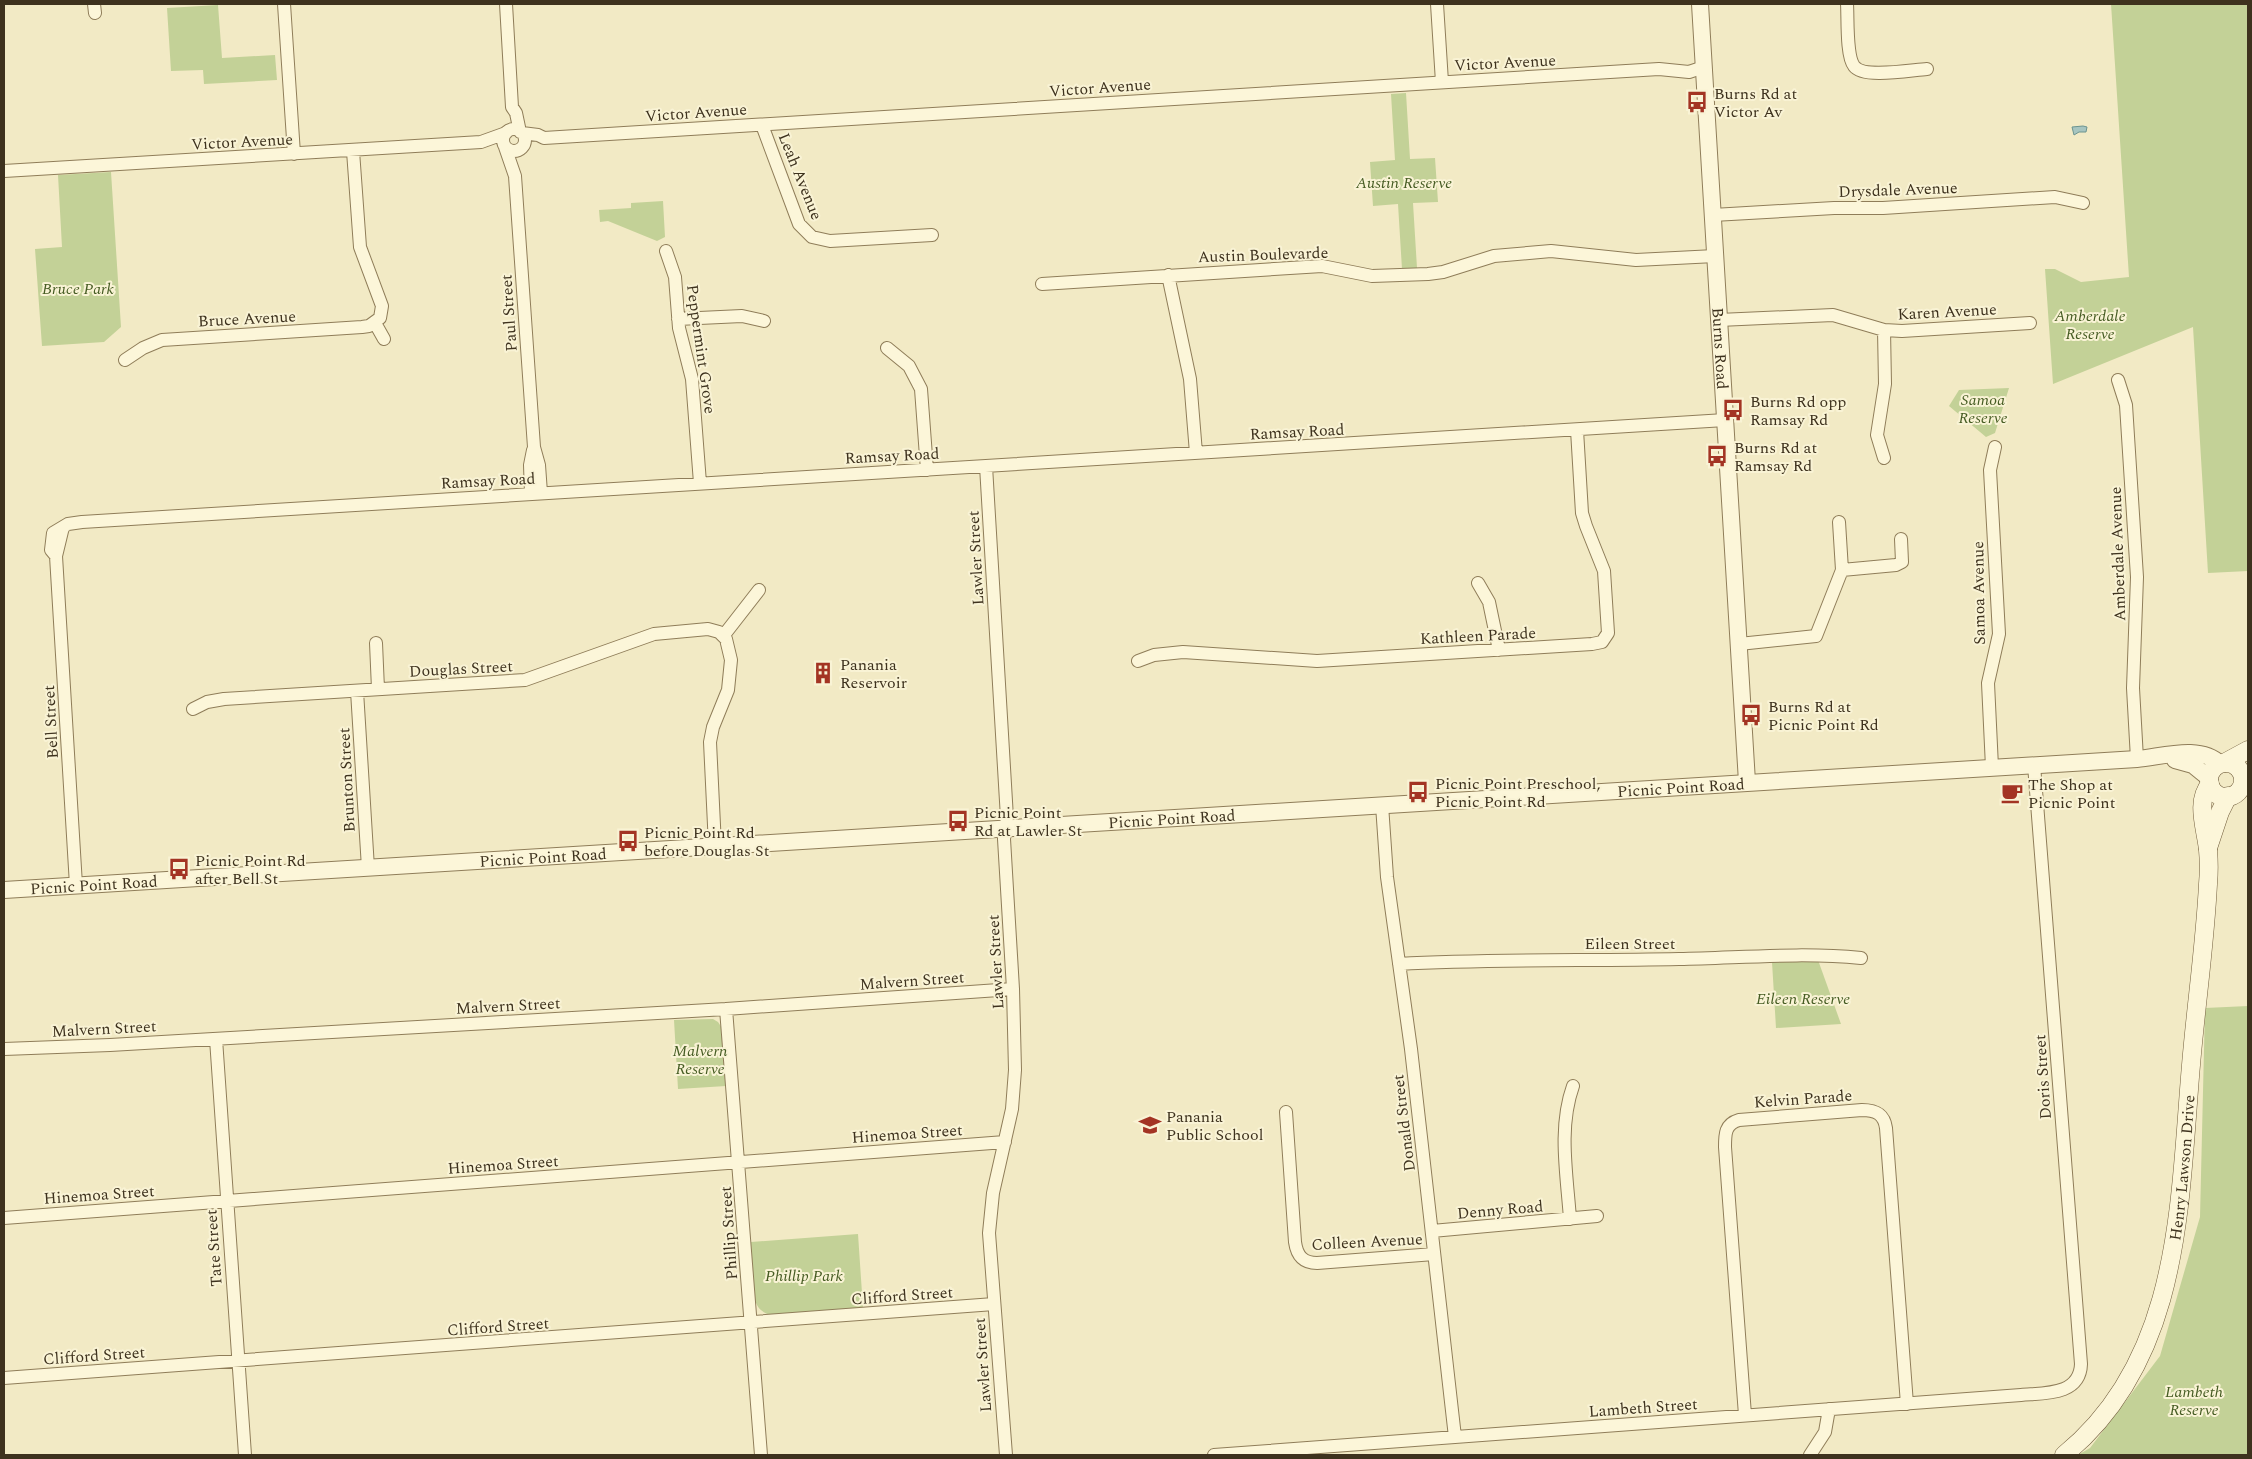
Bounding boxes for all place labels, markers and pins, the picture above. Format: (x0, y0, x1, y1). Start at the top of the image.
place label: Burns Rd at Victor Av (1714, 82, 1797, 124)
bus stop icon: Burns Rd at Victor Av (1684, 89, 1710, 115)
place label: Burns Rd opp Ramsay Rd (1750, 390, 1846, 432)
bus stop icon: Burns Rd opp Ramsay Rd (1720, 397, 1746, 423)
place label: Burns Rd at Ramsay Rd (1734, 436, 1817, 478)
bus stop icon: Burns Rd at Ramsay Rd (1704, 443, 1730, 469)
place label: Panania Reservoir (840, 653, 907, 695)
building icon: Panania Reservoir (810, 660, 836, 686)
place label: Burns Rd at Picnic Point Rd (1768, 695, 1879, 737)
bus stop icon: Burns Rd at Picnic Point Rd (1738, 702, 1764, 728)
place label: Picnic Point Preschool, Picnic Point Rd (1435, 772, 1600, 814)
place label: The Shop at Picnic Point (2028, 773, 2116, 815)
bus stop icon: Picnic Point Preschool, Picnic Point Rd (1405, 779, 1431, 805)
cafe icon: The Shop at Picnic Point (1999, 780, 2025, 806)
place label: Picnic Point Rd at Lawler St (974, 801, 1082, 843)
bus stop icon: Picnic Point Rd at Lawler St (945, 808, 971, 834)
place label: Picnic Point Rd before Douglas St (644, 821, 770, 863)
bus stop icon: Picnic Point Rd before Douglas St (615, 828, 641, 854)
place label: Picnic Point Rd after Bell St (195, 849, 306, 891)
bus stop icon: Picnic Point Rd after Bell St (166, 856, 192, 882)
place label: Panania Public School (1166, 1105, 1263, 1147)
school or university icon: Panania Public School (1137, 1112, 1163, 1138)

